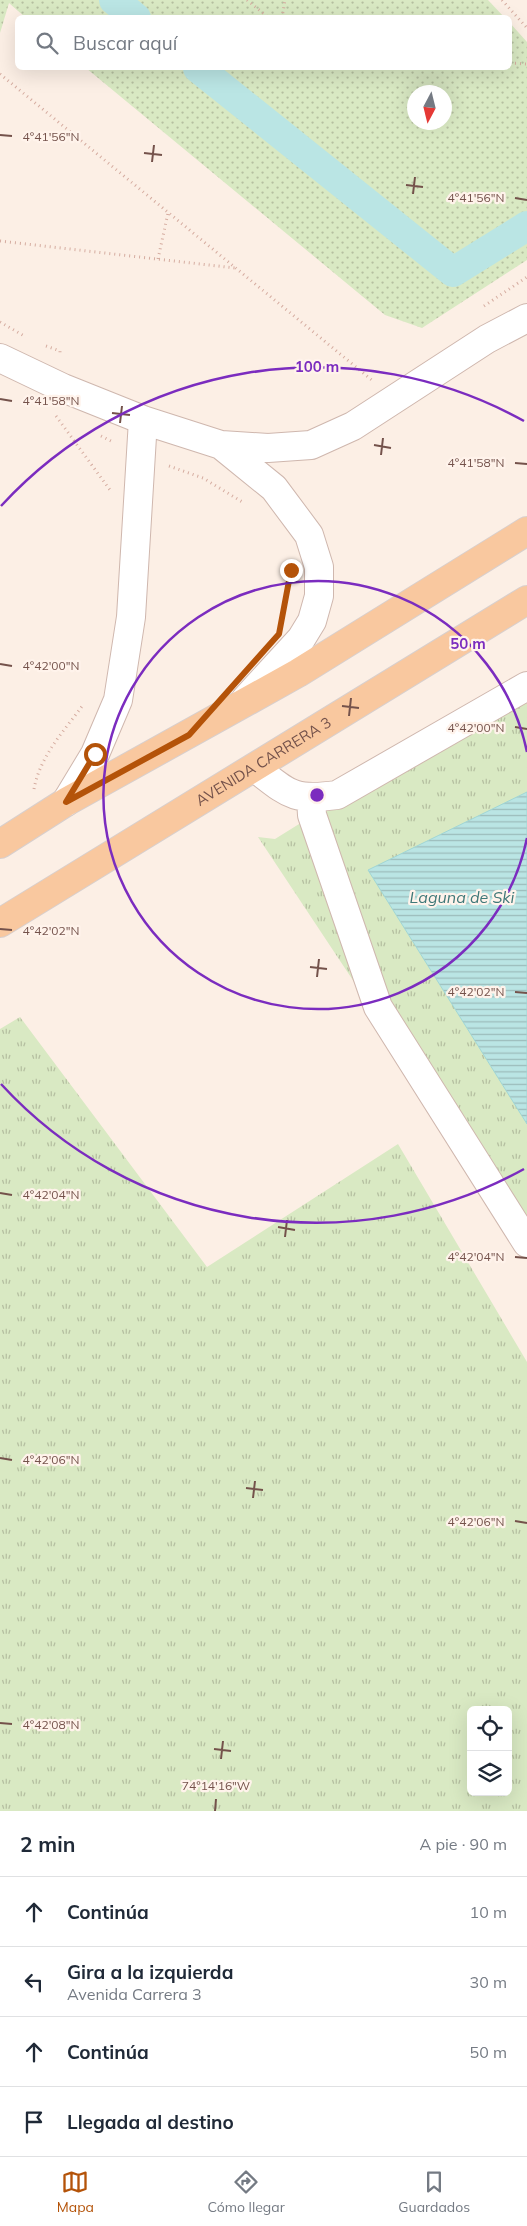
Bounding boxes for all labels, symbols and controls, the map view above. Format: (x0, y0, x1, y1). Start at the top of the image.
search box (15, 15, 512, 70)
icon: search (33, 29, 61, 57)
text: Buscar aquí (73, 31, 177, 55)
north arrow (407, 85, 452, 130)
text: 4°41'56"N (23, 129, 79, 144)
text: 4°41'56"N (448, 190, 504, 205)
text: 100 m (295, 357, 339, 376)
text: 4°41'58"N (23, 393, 79, 408)
text: 4°41'58"N (448, 455, 504, 470)
route end (280, 559, 303, 582)
text: 50 m (450, 634, 486, 653)
text: 4°42'00"N (23, 658, 79, 673)
street label: AVENIDA CARRERA 3 (192, 712, 334, 810)
text: 4°42'00"N (448, 720, 504, 735)
route start (84, 743, 107, 766)
centre of rings (308, 786, 326, 804)
water label: Laguna de Ski (410, 887, 515, 907)
text: 4°42'02"N (23, 923, 79, 938)
text: 4°42'02"N (448, 984, 504, 999)
text: 4°42'04"N (23, 1187, 79, 1202)
text: 4°42'04"N (448, 1249, 504, 1264)
text: 4°42'06"N (23, 1452, 79, 1467)
text: 4°42'06"N (448, 1514, 504, 1529)
map controls (467, 1706, 512, 1796)
button: locate (467, 1706, 512, 1751)
text: 4°42'08"N (23, 1717, 79, 1732)
button: layers (467, 1751, 512, 1796)
text: 74°14'16"W (182, 1778, 250, 1793)
text: 2 min (20, 1831, 75, 1857)
text: A pie · 90 m (419, 1834, 507, 1854)
icon: ahead (20, 1898, 48, 1926)
text: Continúa (67, 1900, 149, 1924)
text: 10 m (470, 1902, 507, 1922)
text: Gira a la izquierda (67, 1960, 233, 1984)
icon: left (20, 1968, 48, 1996)
text: 30 m (470, 1972, 507, 1992)
text: Avenida Carrera 3 (67, 1984, 202, 2004)
icon: ahead (20, 2038, 48, 2066)
text: Continúa (67, 2040, 149, 2064)
text: 50 m (470, 2042, 507, 2062)
icon: arrive (20, 2108, 48, 2136)
text: Llegada al destino (67, 2110, 234, 2134)
tab: Mapa (57, 2168, 94, 2216)
tab: Cómo llegar (208, 2168, 285, 2216)
tab: Guardados (398, 2168, 470, 2216)

